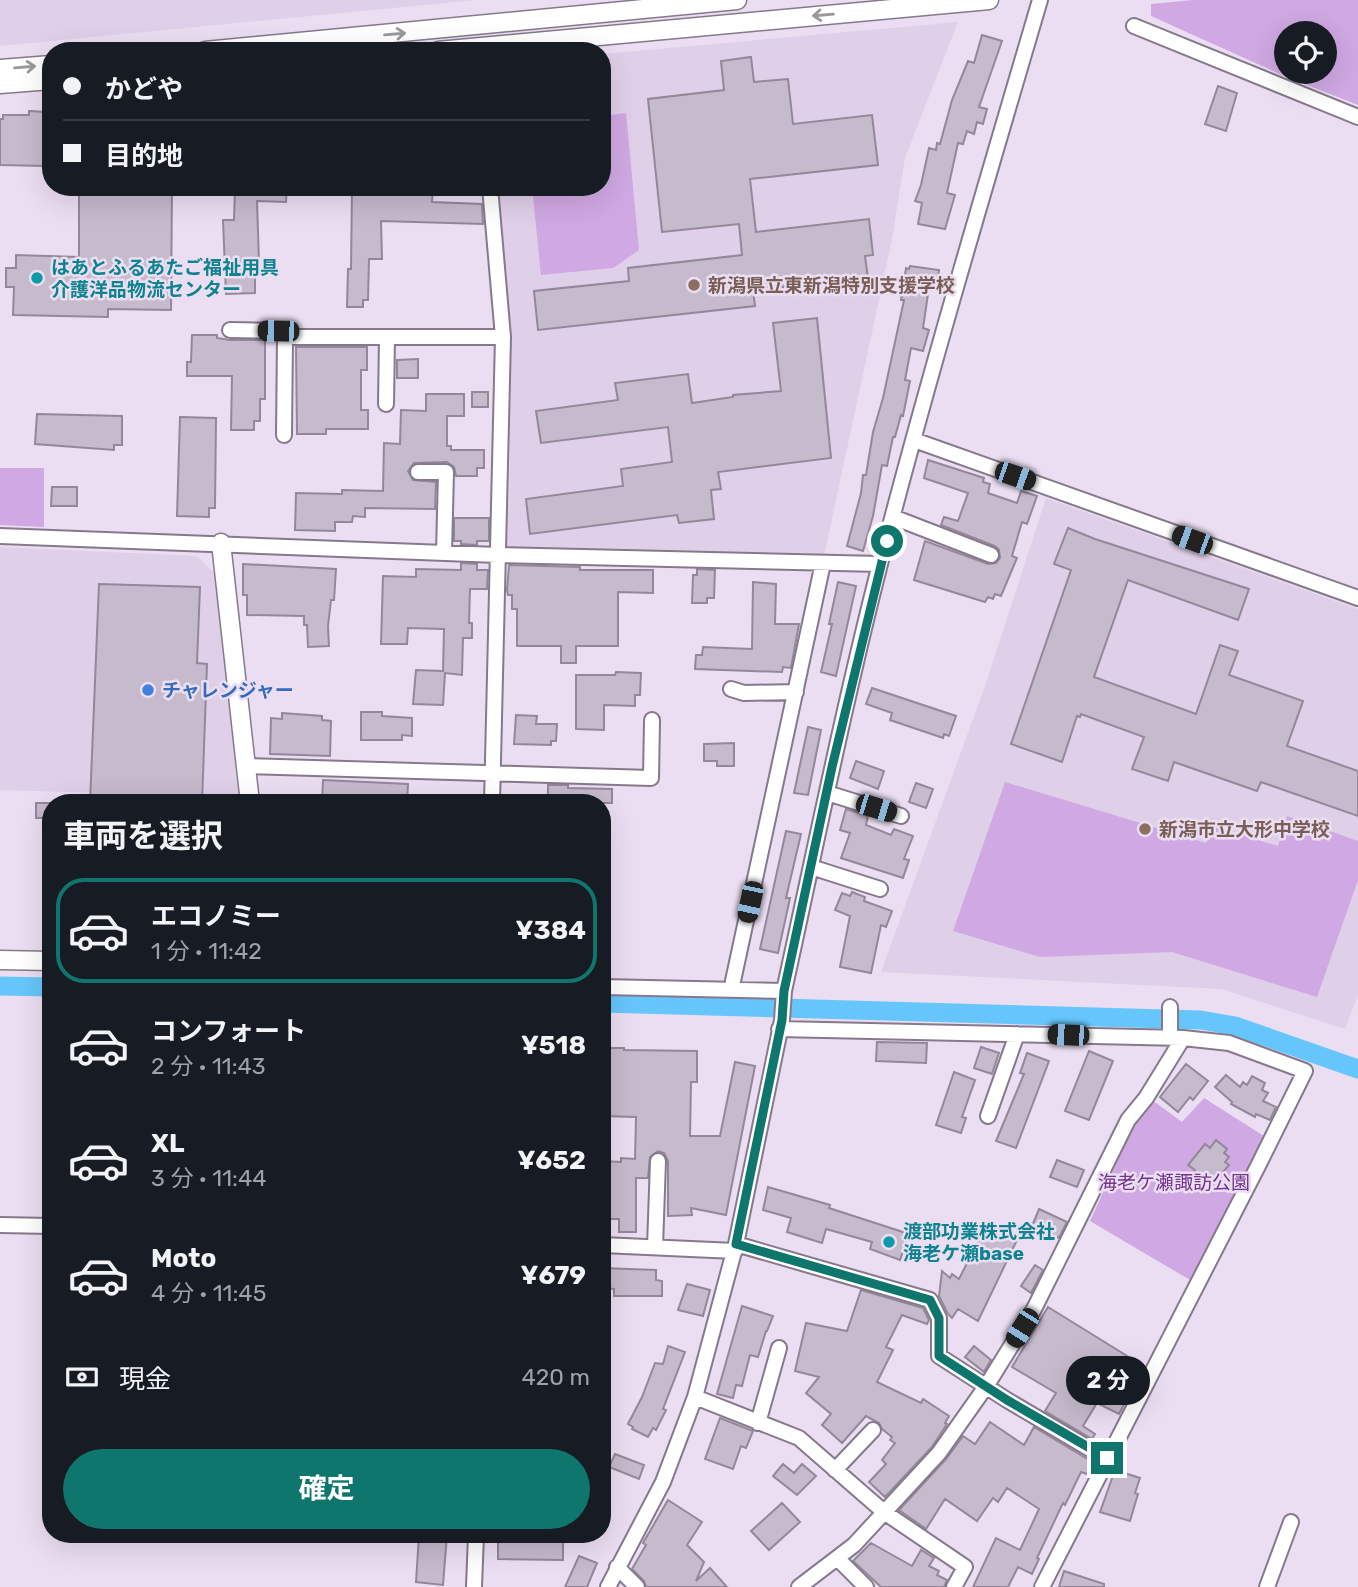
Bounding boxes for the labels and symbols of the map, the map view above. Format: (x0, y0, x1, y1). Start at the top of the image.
one-way arrow (813, 9, 835, 22)
one-way arrow (384, 27, 406, 40)
one-way arrow (14, 60, 36, 73)
place label: はあとふるあたご福祉用具 介護洋品物流センター (51, 256, 279, 301)
marker: はあとふるあたご福祉用具 介護洋品物流センター (29, 270, 45, 286)
place label: 新潟県立東新潟特別支援学校 (708, 274, 955, 297)
marker: 新潟県立東新潟特別支援学校 (686, 277, 702, 293)
car (257, 320, 300, 342)
car (992, 459, 1039, 493)
car (1169, 523, 1216, 557)
route start (871, 525, 903, 557)
place label: チャレンジャー (162, 679, 294, 702)
marker: チャレンジャー (140, 682, 156, 698)
car (853, 792, 900, 824)
place label: 新潟市立大形中学校 (1159, 818, 1330, 841)
marker: 新潟市立大形中学校 (1137, 821, 1153, 837)
car (736, 879, 765, 925)
car (1047, 1024, 1090, 1046)
park label: 海老ケ瀬諏訪公園 (1098, 1171, 1250, 1194)
place label: 渡部功業株式会社 海老ケ瀬base (903, 1220, 1055, 1265)
marker: 渡部功業株式会社 海老ケ瀬base (881, 1234, 897, 1250)
car (1002, 1305, 1043, 1351)
callout: 2 分 (1065, 1356, 1149, 1406)
route end (1091, 1442, 1123, 1474)

